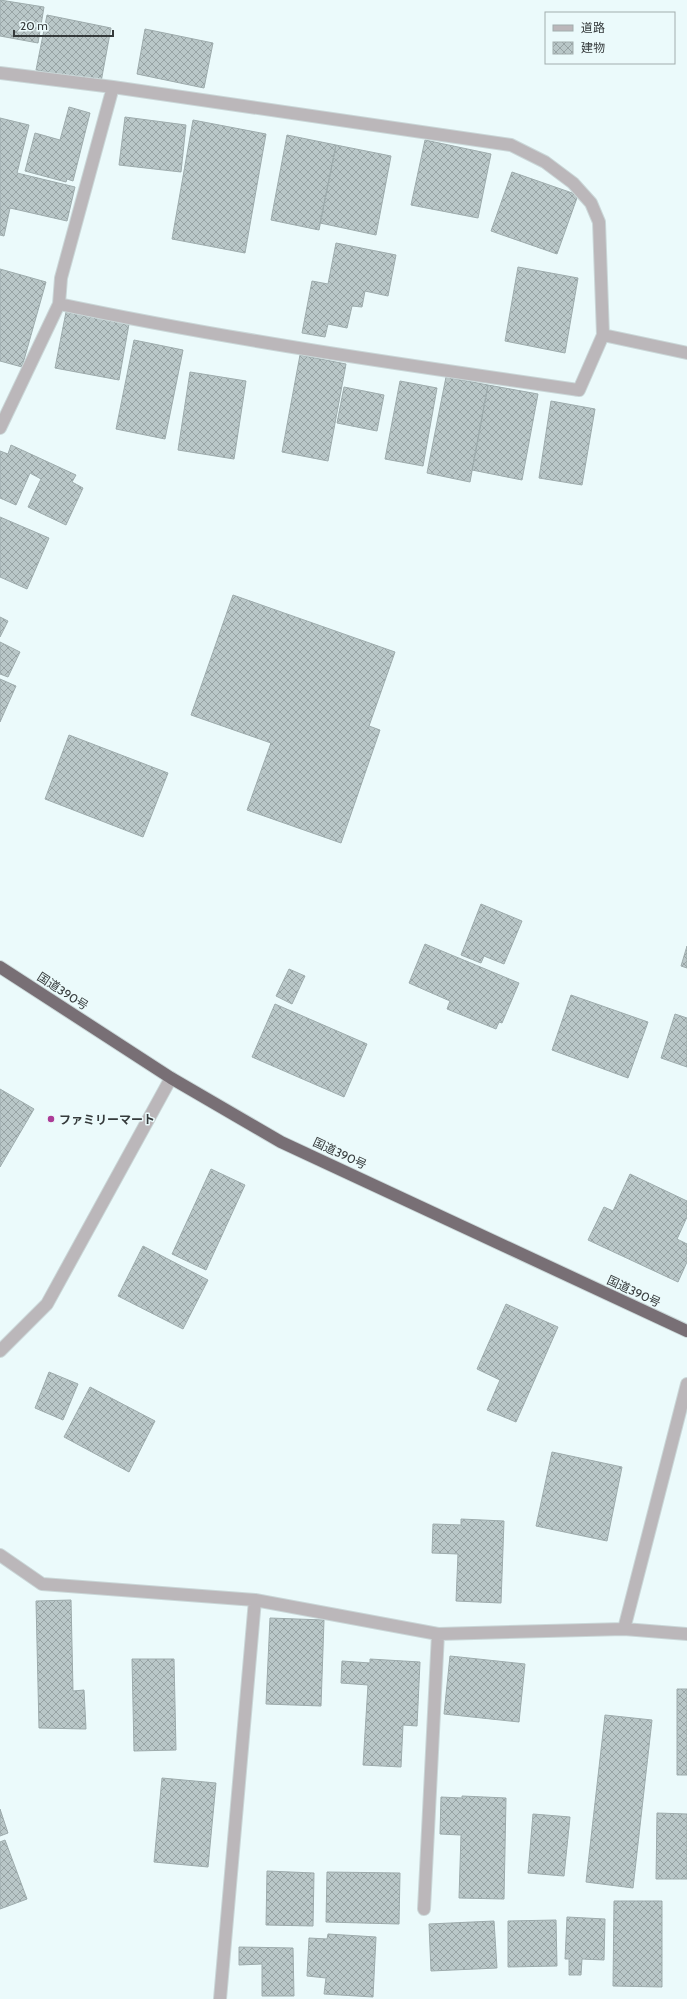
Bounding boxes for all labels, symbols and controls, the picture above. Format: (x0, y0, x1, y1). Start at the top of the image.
scale bar (14, 12, 113, 38)
legend (545, 12, 675, 64)
text: 20 m (20, 18, 48, 33)
text: 道路 (581, 20, 605, 35)
text: 建物 (581, 40, 605, 55)
street label: 国道390号 (35, 969, 91, 1013)
place label: ファミリーマート (59, 1112, 155, 1127)
marker: ファミリーマート (46, 1114, 56, 1124)
street label: 国道390号 (311, 1134, 369, 1172)
street label: 国道390号 (605, 1272, 663, 1310)

